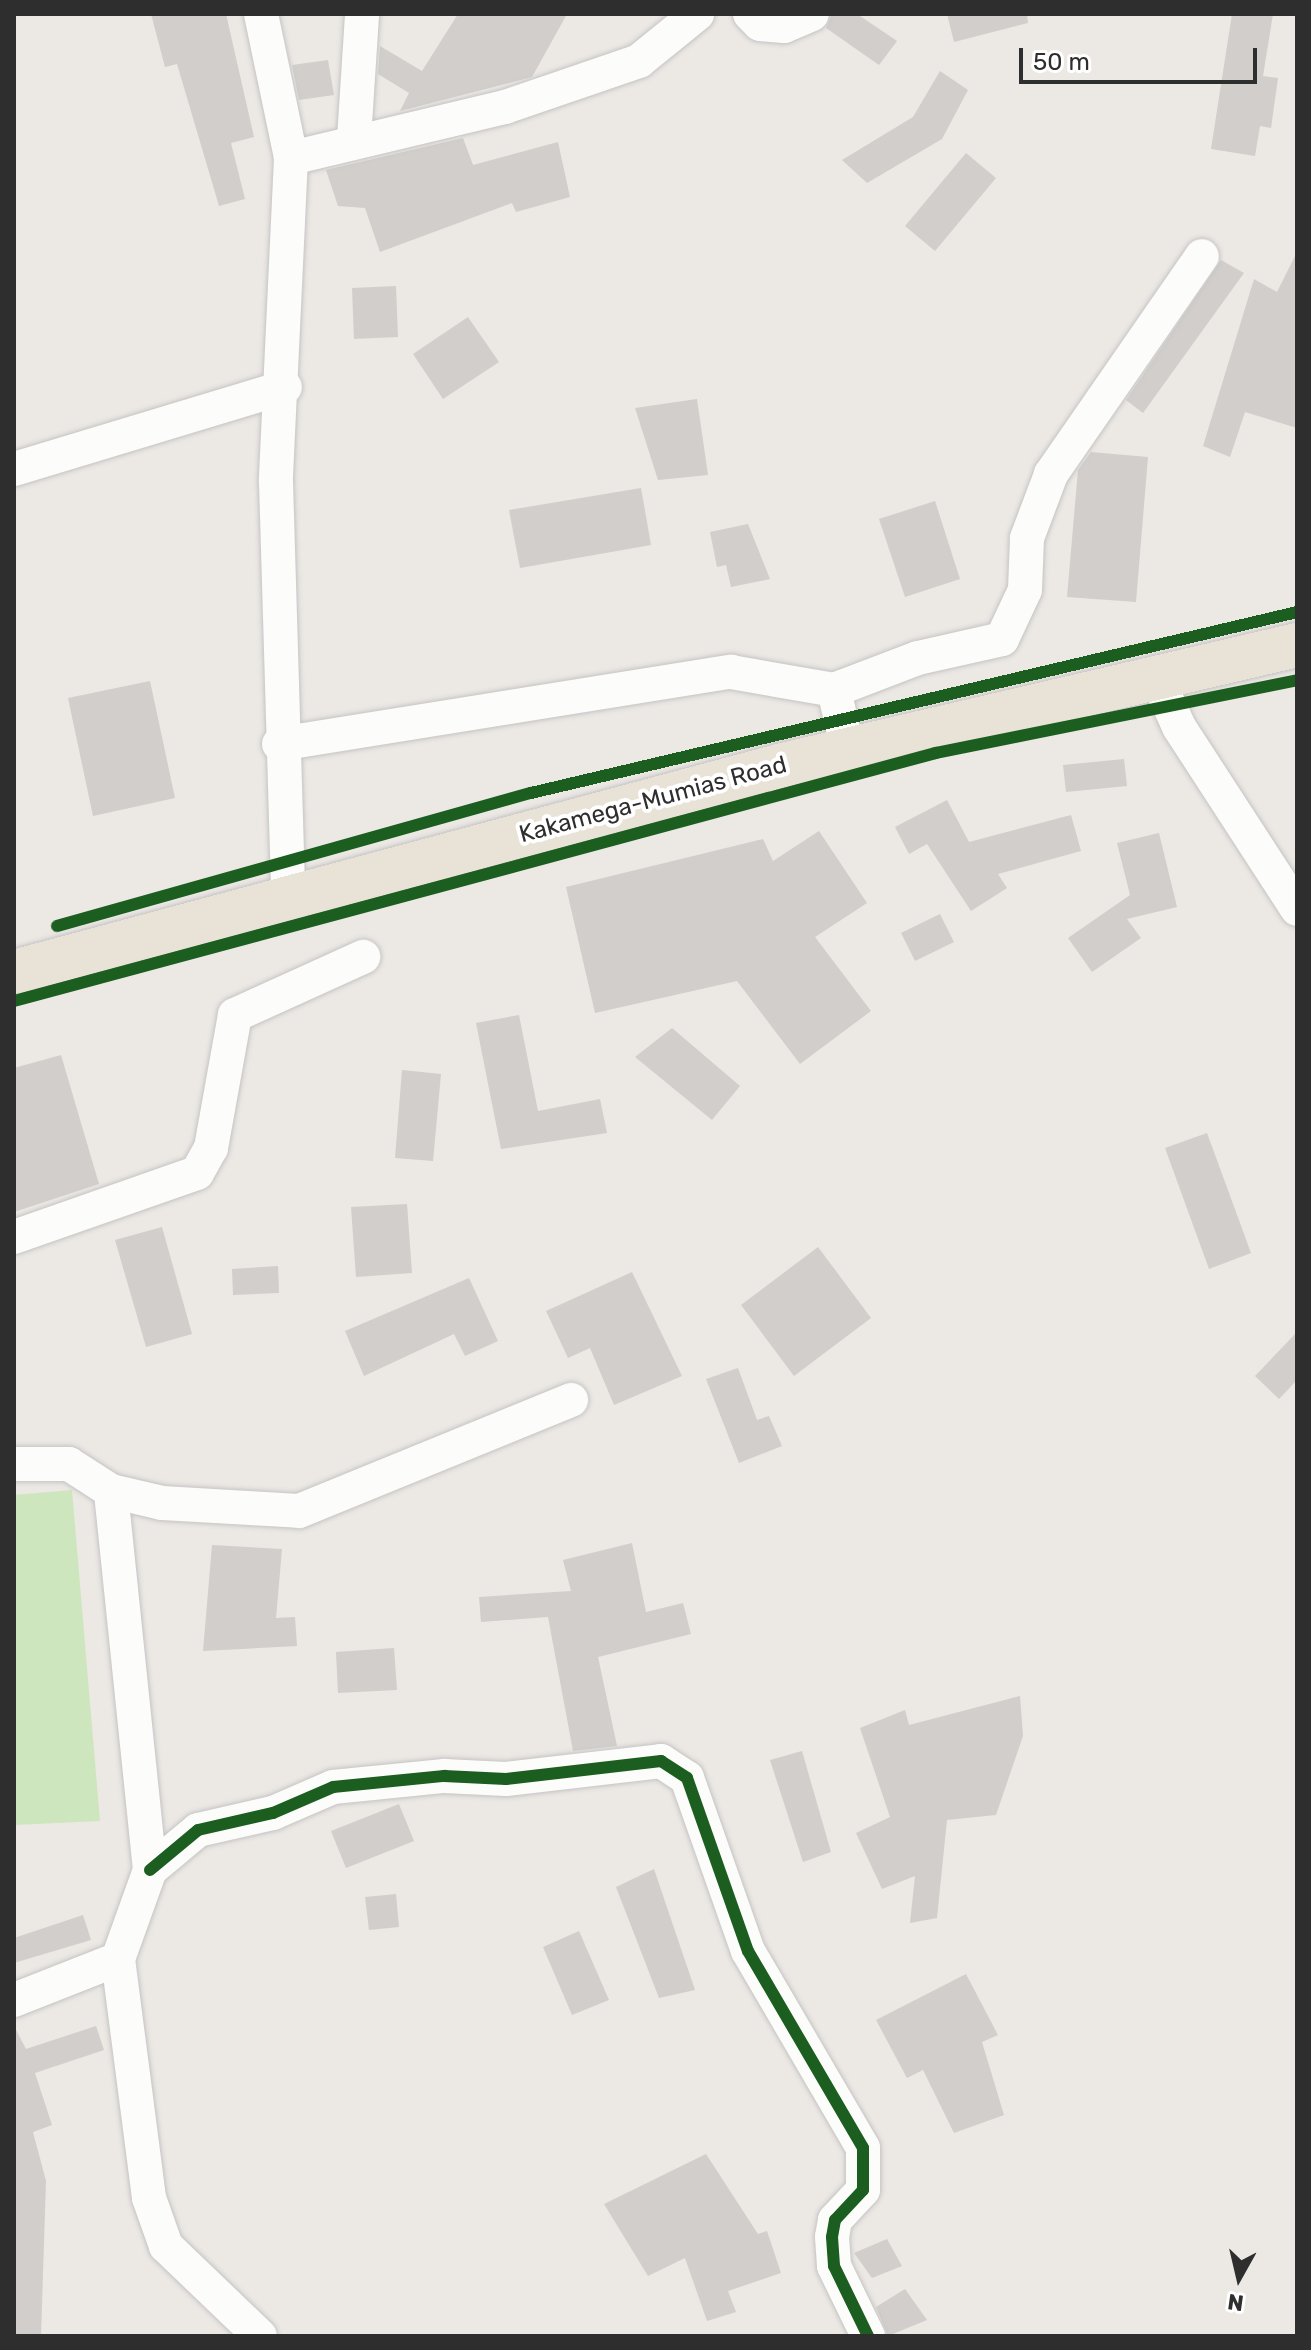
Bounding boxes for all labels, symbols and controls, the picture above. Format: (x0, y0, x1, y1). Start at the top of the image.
scale bar (1023, 32, 1261, 82)
text: 50 m (1033, 48, 1090, 76)
street label: Kakamega-Mumias Road (516, 750, 790, 850)
north arrow (1199, 2238, 1279, 2318)
text: N (1226, 2288, 1245, 2317)

